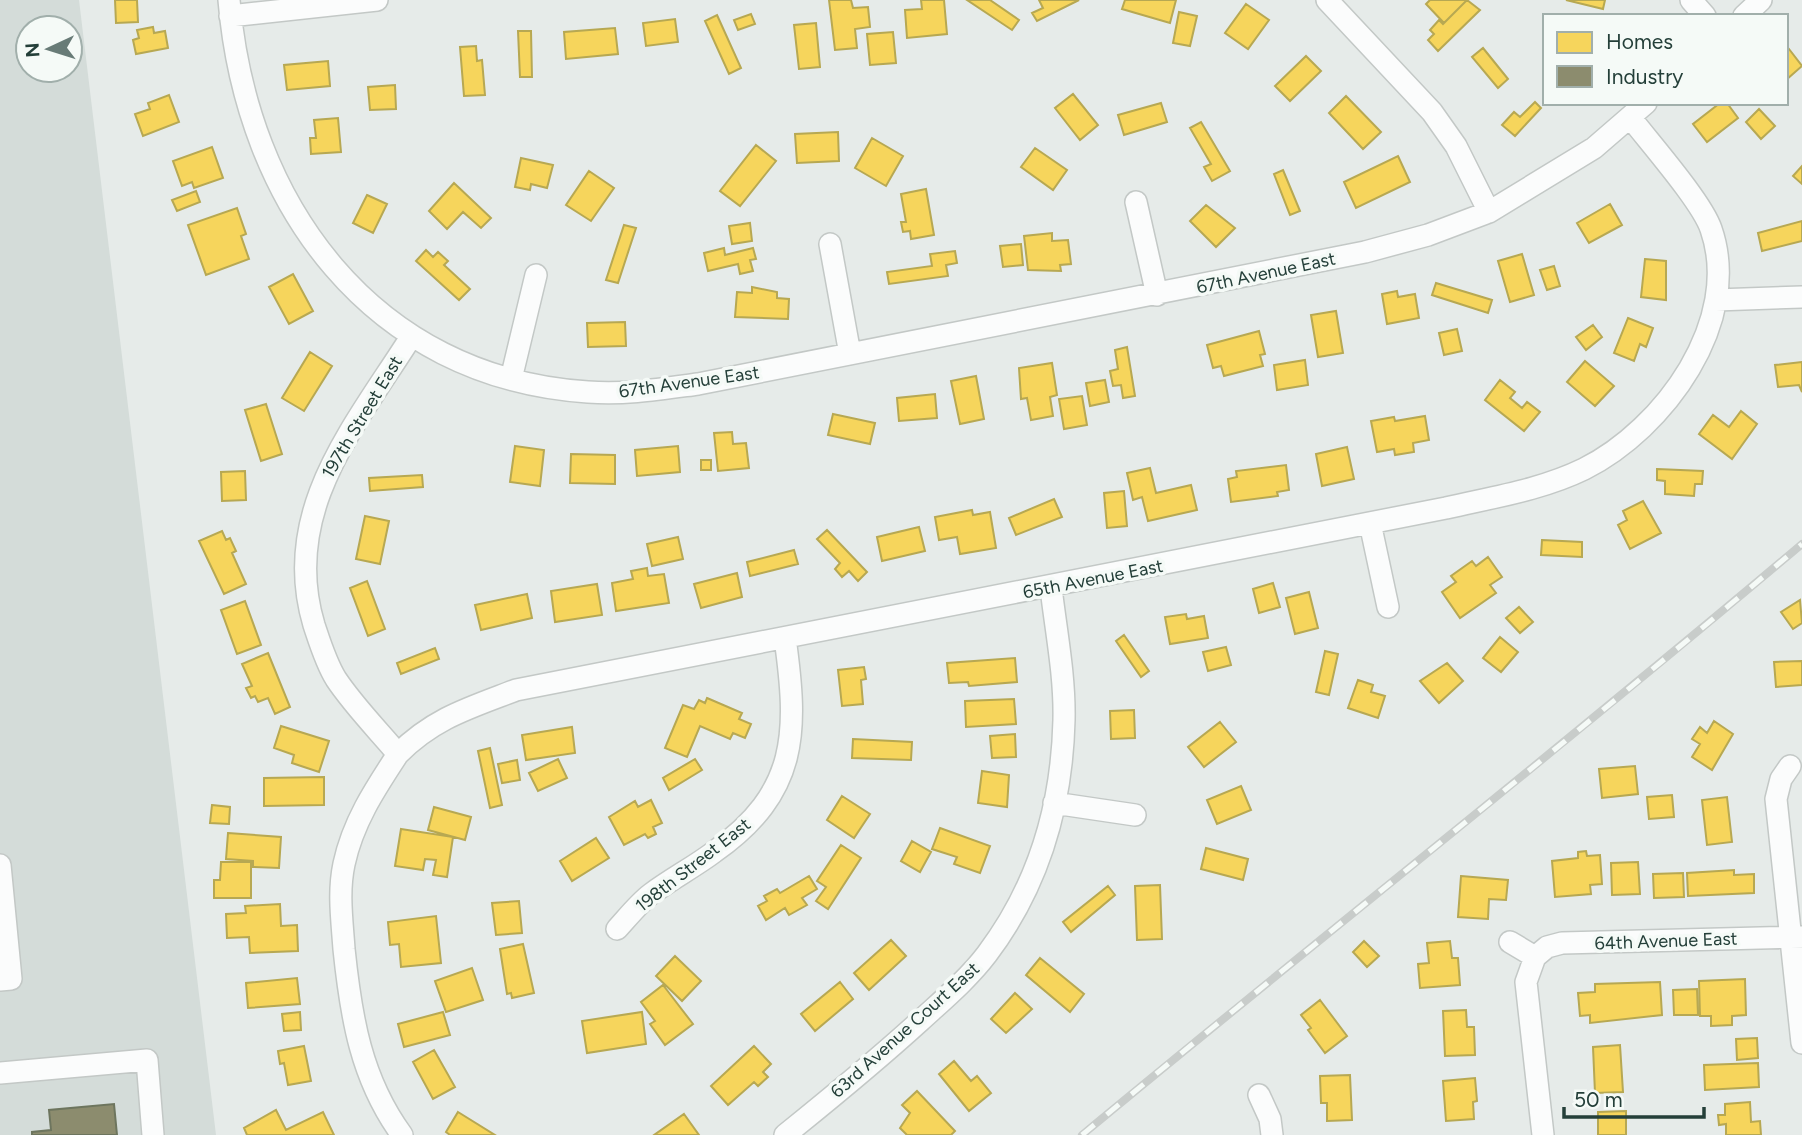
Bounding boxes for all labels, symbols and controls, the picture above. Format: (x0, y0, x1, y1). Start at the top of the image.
north arrow (14, 14, 84, 84)
legend (1543, 14, 1788, 105)
text: Homes (1606, 29, 1673, 54)
text: N (21, 42, 45, 58)
text: Industry (1606, 64, 1683, 89)
street label: 67th Avenue East (1195, 247, 1338, 298)
street label: 197th Street East (317, 352, 407, 482)
street label: 67th Avenue East (617, 361, 761, 403)
street label: 65th Avenue East (1021, 555, 1165, 603)
street label: 198th Street East (631, 813, 755, 917)
street label: 64th Avenue East (1594, 928, 1738, 954)
street label: 63rd Avenue Court East (826, 957, 984, 1102)
scale bar (1564, 1076, 1704, 1120)
text: 50 m (1574, 1087, 1623, 1112)

